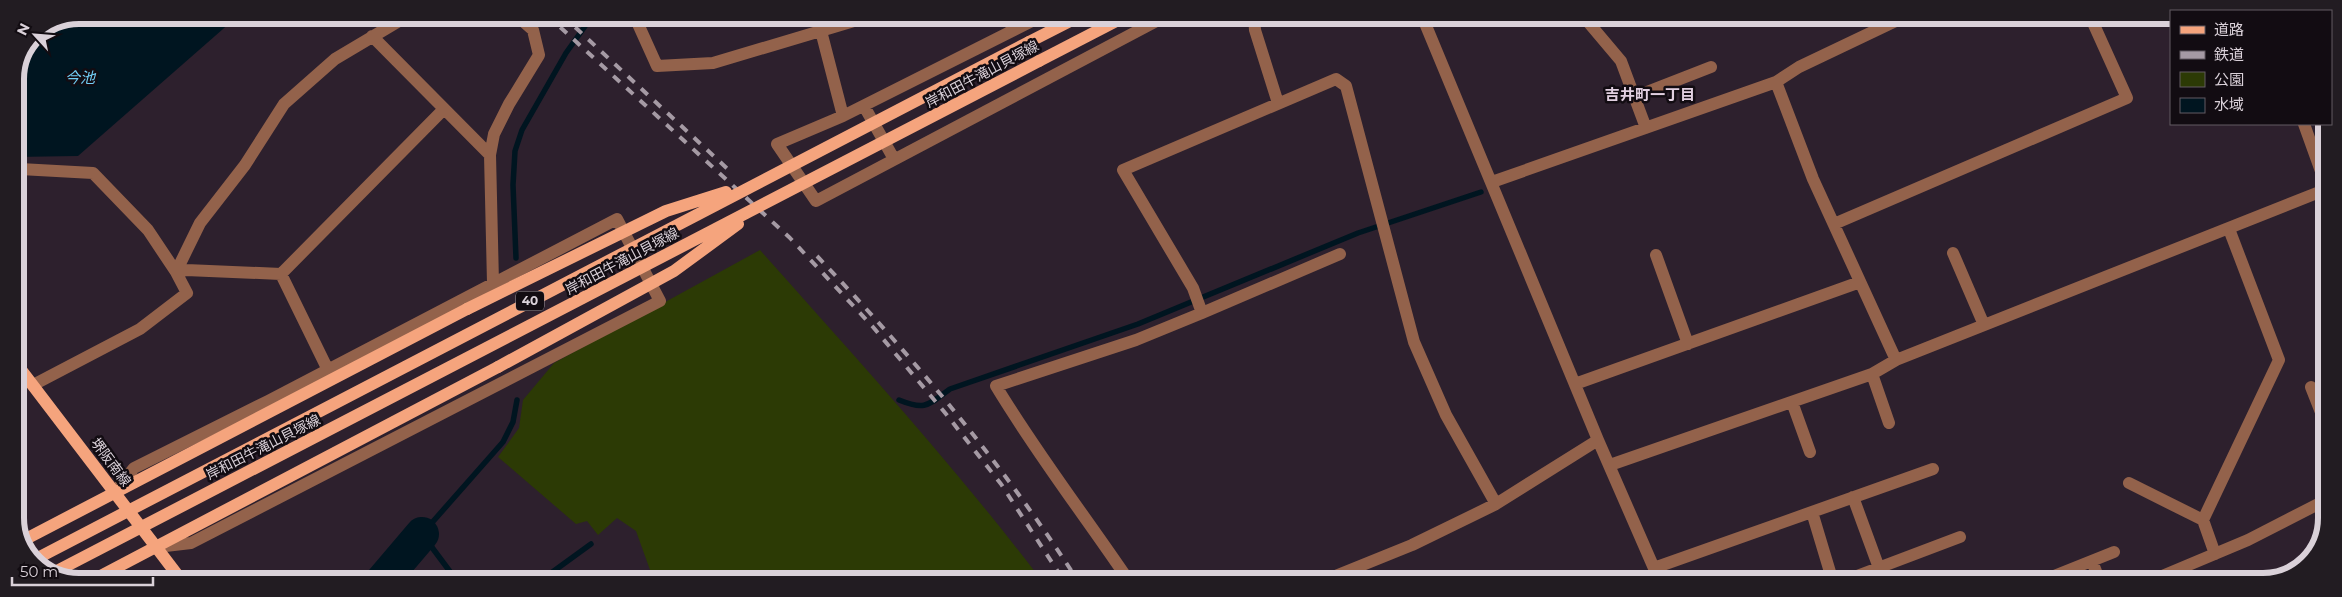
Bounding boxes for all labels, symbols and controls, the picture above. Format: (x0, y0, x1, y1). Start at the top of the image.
north arrow (10, 10, 60, 60)
legend (2170, 10, 2332, 125)
text: N (13, 20, 34, 38)
text: 道路 (2214, 20, 2244, 39)
street label: 岸和田牛滝山貝塚線 (922, 36, 1042, 112)
text: 鉄道 (2214, 45, 2244, 64)
water label: 今池 (65, 68, 97, 87)
text: 公園 (2214, 70, 2244, 89)
district label: 吉井町一丁目 (1605, 85, 1695, 104)
text: 水域 (2214, 95, 2244, 114)
street label: 岸和田牛滝山貝塚線 (562, 223, 682, 299)
road number: 40 (516, 292, 544, 310)
street label: 岸和田牛滝山貝塚線 (203, 410, 323, 484)
street label: 堺阪南線 (87, 434, 135, 490)
scale bar (12, 554, 154, 586)
text: 50 m (20, 562, 58, 581)

